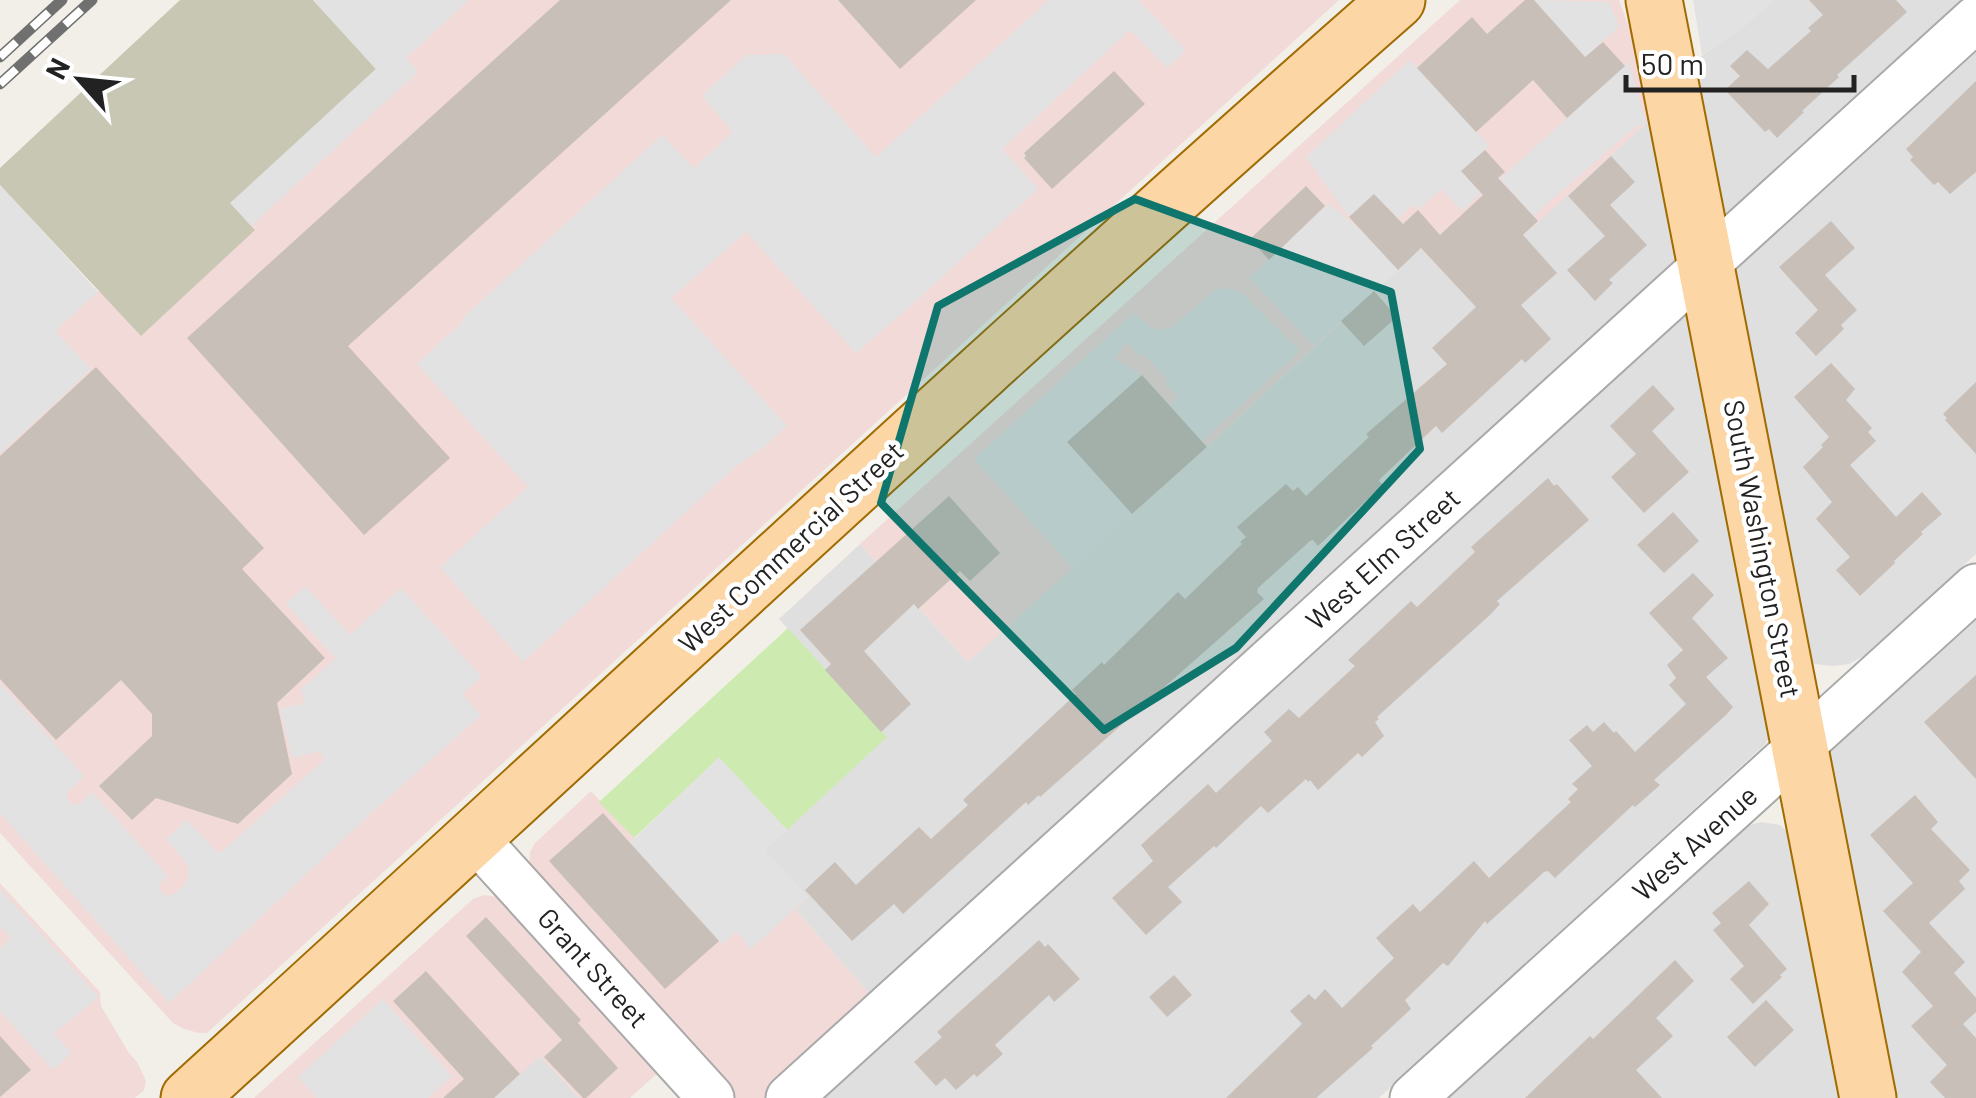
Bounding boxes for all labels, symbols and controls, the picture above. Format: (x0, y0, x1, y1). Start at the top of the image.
north arrow (30, 30, 130, 130)
scale bar (1626, 30, 1854, 92)
text: 50 m (1641, 45, 1704, 81)
text: N (37, 52, 76, 84)
street label: South Washington Street (1717, 397, 1809, 701)
street label: West Commercial Street (671, 433, 910, 659)
street label: West Elm Street (1298, 480, 1466, 636)
street label: West Avenue (1625, 777, 1764, 907)
street label: Grant Street (531, 901, 656, 1034)

